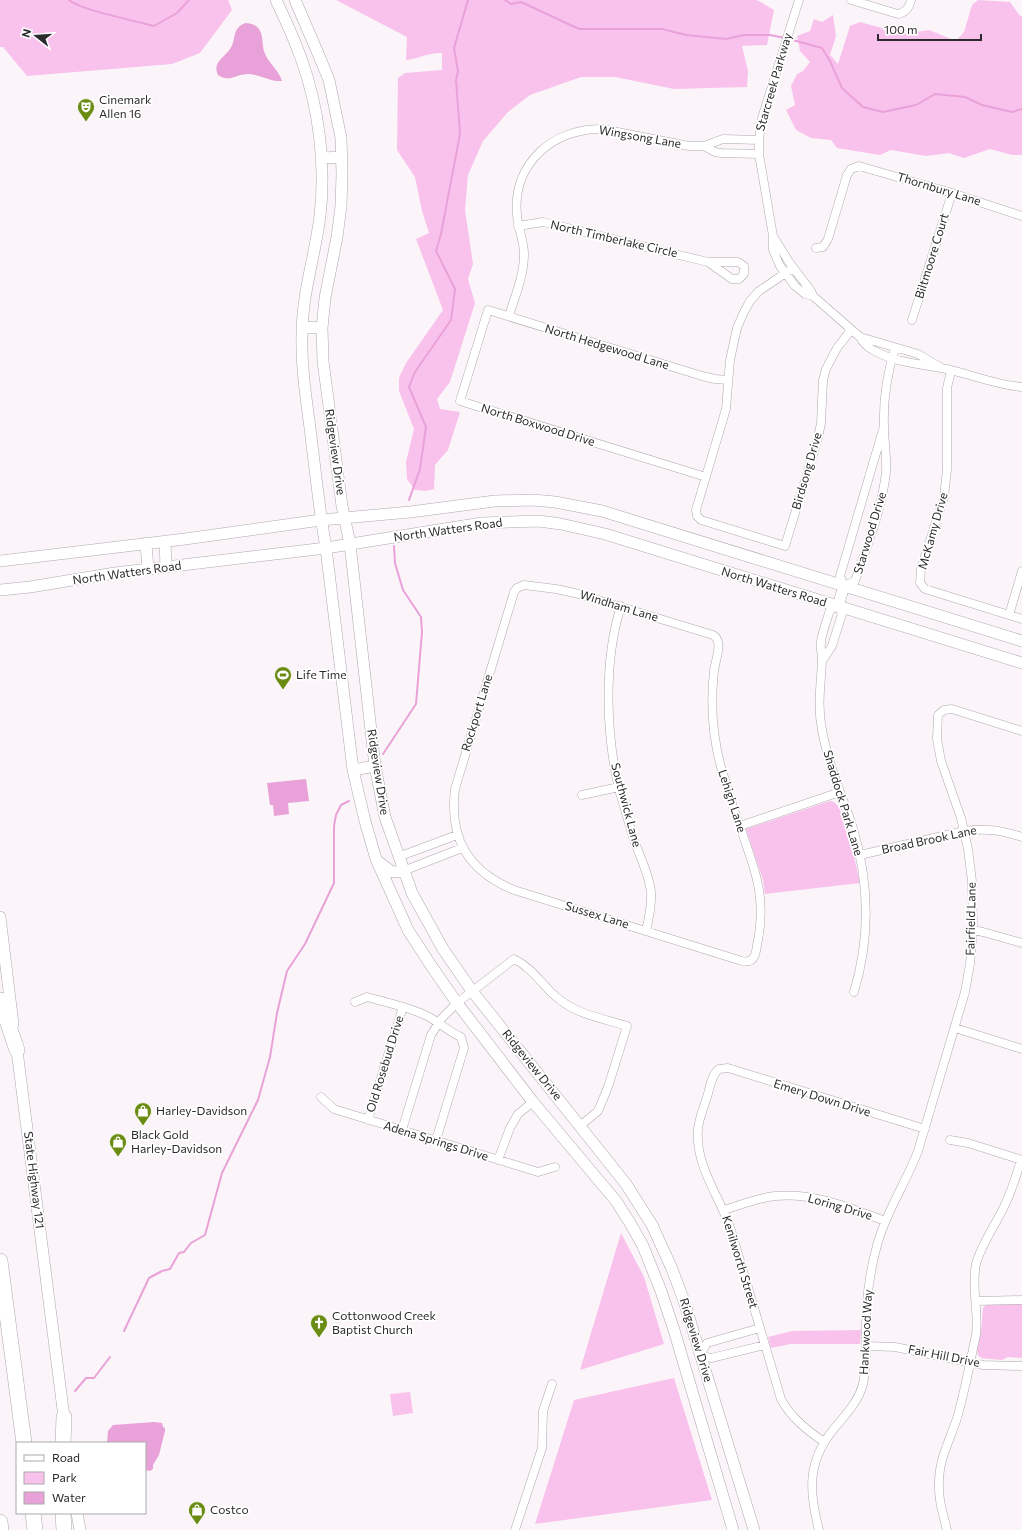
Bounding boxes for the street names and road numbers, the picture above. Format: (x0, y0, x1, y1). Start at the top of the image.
street label: Starcreek Parkway (752, 31, 794, 132)
street label: Wingsong Lane (598, 122, 682, 150)
street label: Thornbury Lane (896, 169, 983, 207)
street label: Biltmoore Court (911, 211, 951, 300)
street label: North Timberlake Circle (549, 217, 679, 259)
street label: North Hedgewood Lane (543, 320, 671, 372)
street label: North Boxwood Drive (480, 400, 597, 448)
street label: Ridgeview Drive (323, 408, 349, 496)
street label: Birdsong Drive (788, 431, 824, 511)
street label: Starwood Drive (850, 490, 888, 575)
street label: McKamy Drive (914, 491, 950, 571)
street label: North Watters Road (393, 514, 503, 544)
street label: North Watters Road (72, 557, 182, 587)
street label: North Watters Road (720, 563, 829, 609)
street label: Windham Lane (578, 586, 660, 624)
street label: Rockport Lane (458, 672, 494, 753)
street label: Ridgeview Drive (365, 728, 393, 816)
street label: Shaddock Park Lane (821, 748, 867, 857)
street label: Southwick Lane (609, 761, 645, 848)
street label: Lehigh Lane (716, 768, 750, 834)
street label: Broad Brook Lane (880, 822, 978, 856)
street label: Fairfield Lane (962, 882, 978, 956)
street label: Sussex Lane (564, 898, 631, 930)
street label: Old Rosebud Drive (363, 1014, 405, 1114)
street label: Ridgeview Drive (500, 1026, 566, 1103)
street label: Emery Down Drive (772, 1076, 873, 1118)
street label: Adena Springs Drive (382, 1117, 490, 1163)
street label: State Highway 121 (22, 1130, 48, 1229)
street label: Loring Drive (806, 1190, 874, 1222)
street label: Kenilworth Street (720, 1214, 762, 1310)
street label: Hankwood Way (856, 1289, 874, 1375)
street label: Ridgeview Drive (678, 1296, 716, 1383)
street label: Fair Hill Drive (907, 1341, 981, 1369)

